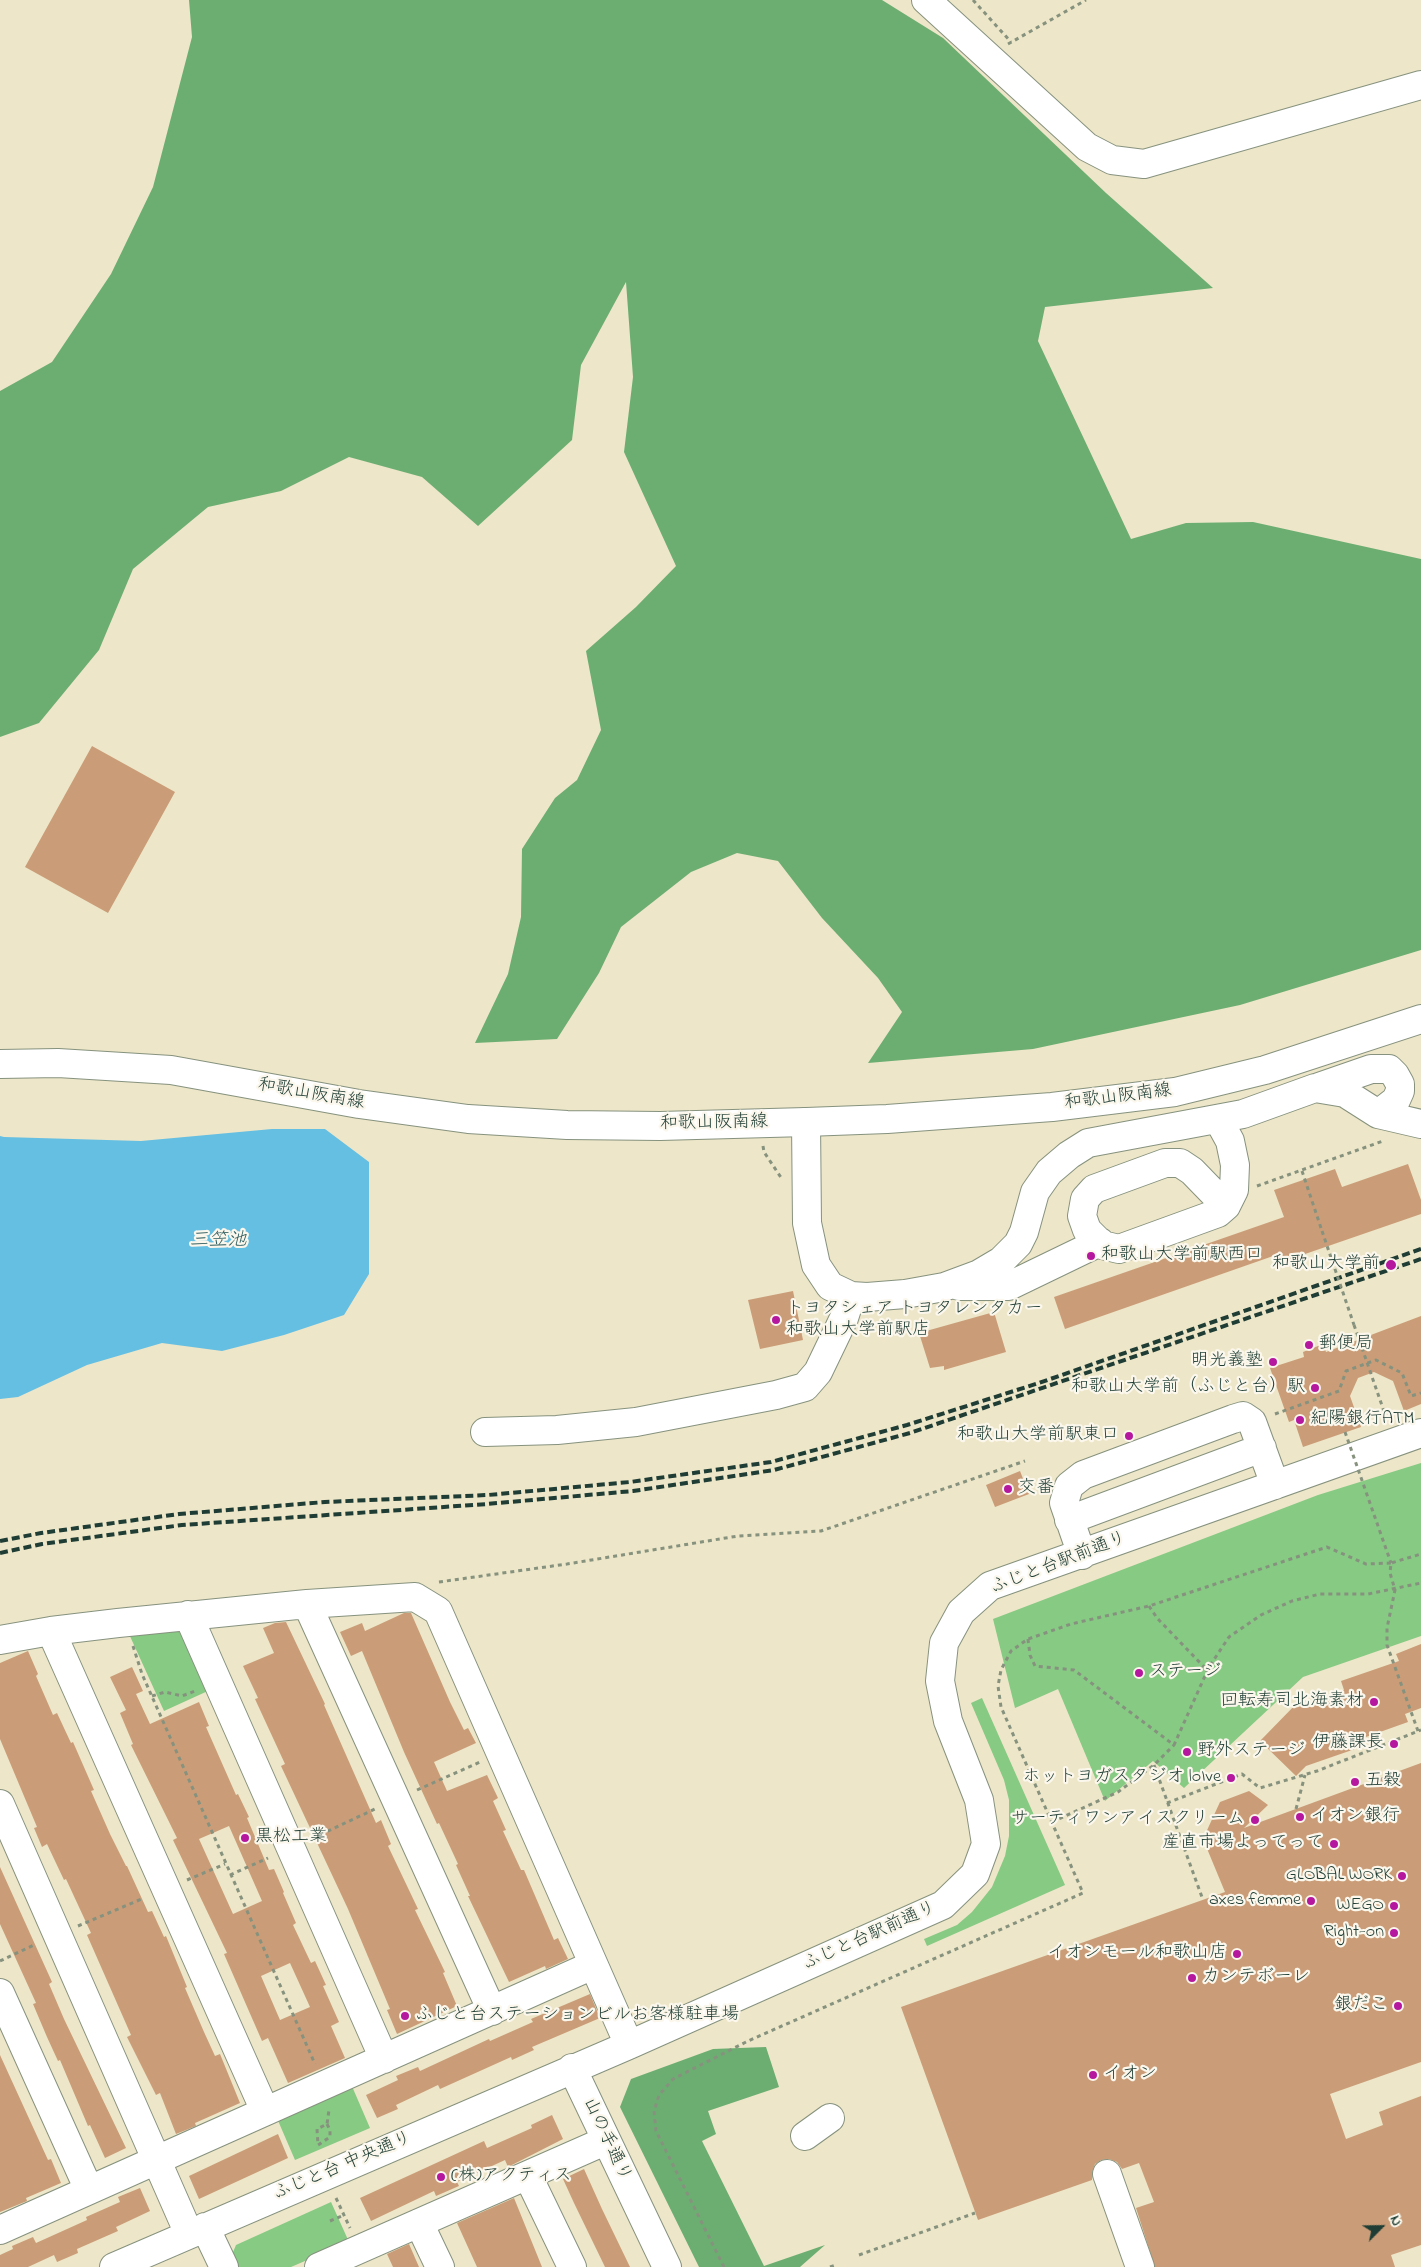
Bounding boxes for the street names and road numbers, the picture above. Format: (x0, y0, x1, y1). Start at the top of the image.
street label: 和歌山阪南線 (256, 1075, 366, 1115)
street label: 和歌山阪南線 (1063, 1081, 1173, 1115)
street label: 和歌山阪南線 (660, 1112, 768, 1136)
street label: ふじと台駅前通り (988, 1528, 1130, 1600)
street label: ふじと台駅前通り (800, 1898, 940, 1976)
street label: 山の手通り (577, 2095, 635, 2185)
street label: ふじと台 中央通り (270, 2128, 416, 2206)

